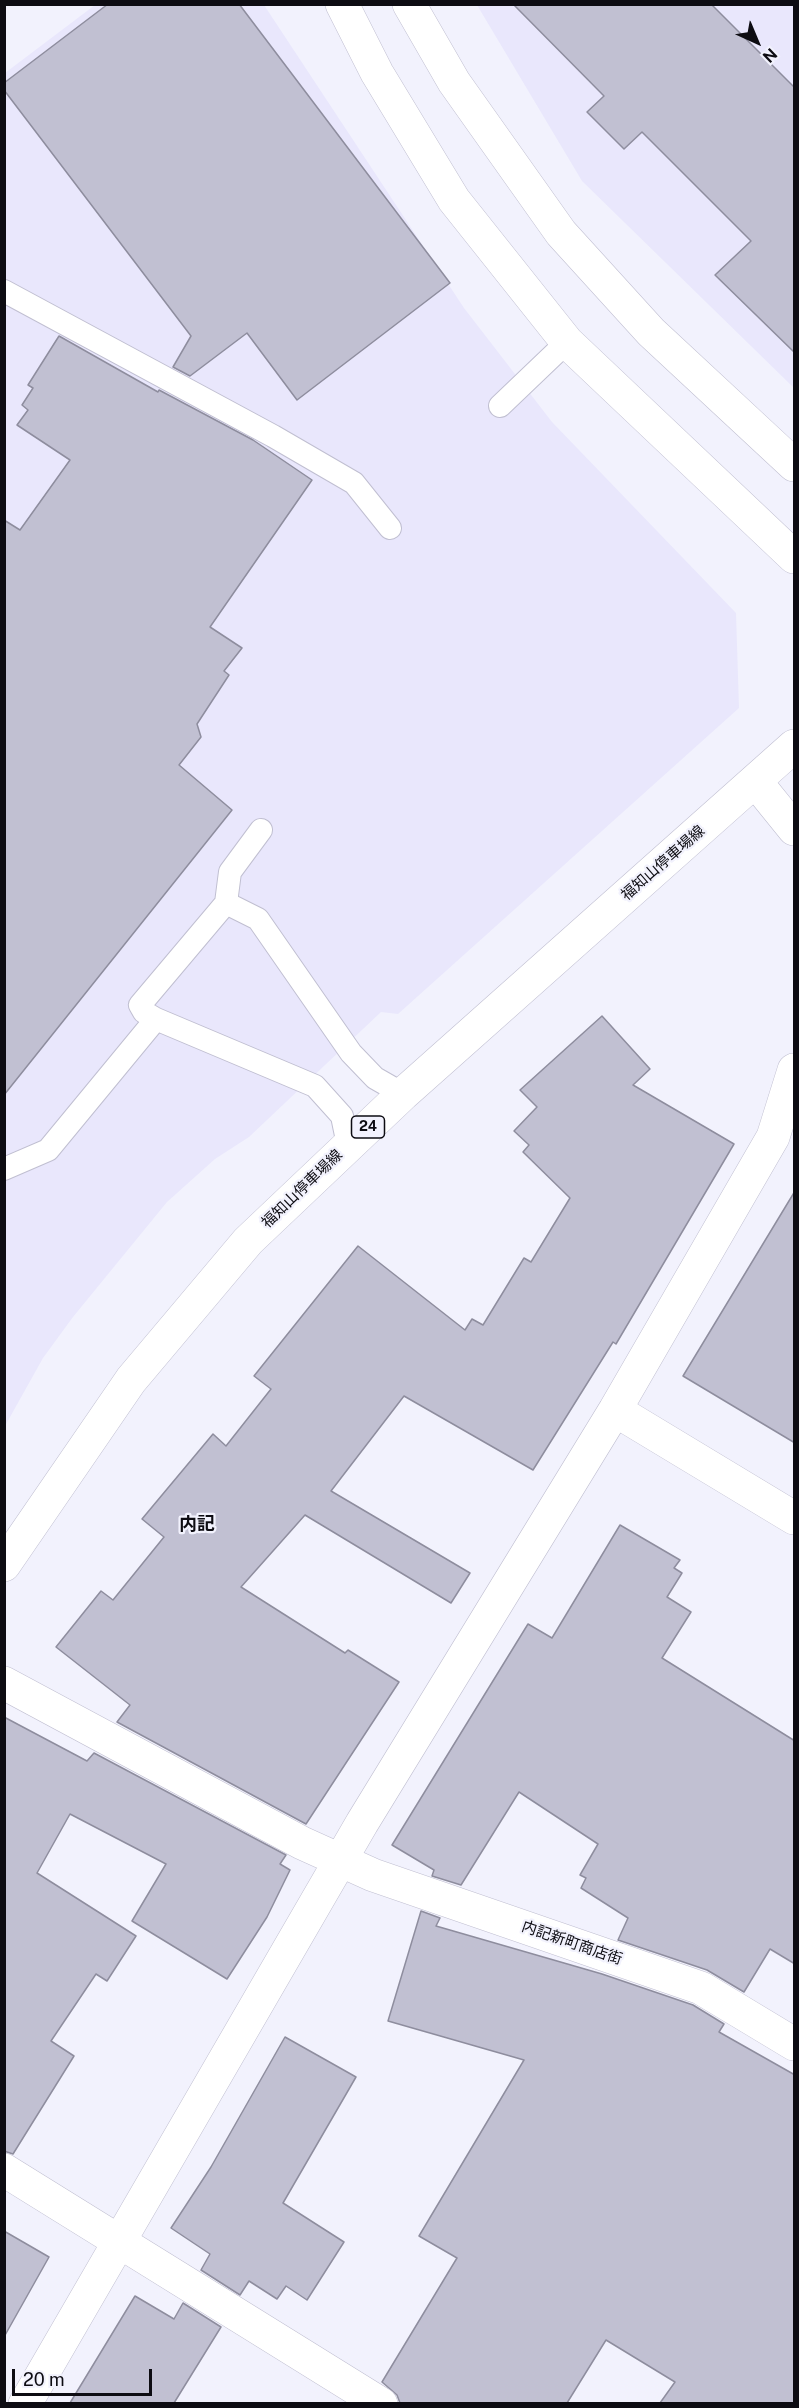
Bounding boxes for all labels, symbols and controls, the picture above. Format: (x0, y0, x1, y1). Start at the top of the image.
north arrow (727, 12, 787, 72)
text: N (759, 44, 781, 66)
street label: 福知山停車場線 (617, 822, 709, 904)
road number: 24 (352, 1116, 385, 1138)
street label: 福知山停車場線 (258, 1146, 346, 1232)
district label: 内記 (179, 1513, 215, 1535)
street label: 内記新町商店街 (519, 1917, 625, 1969)
scale bar (15, 2357, 154, 2395)
text: 20 m (23, 2369, 65, 2390)

